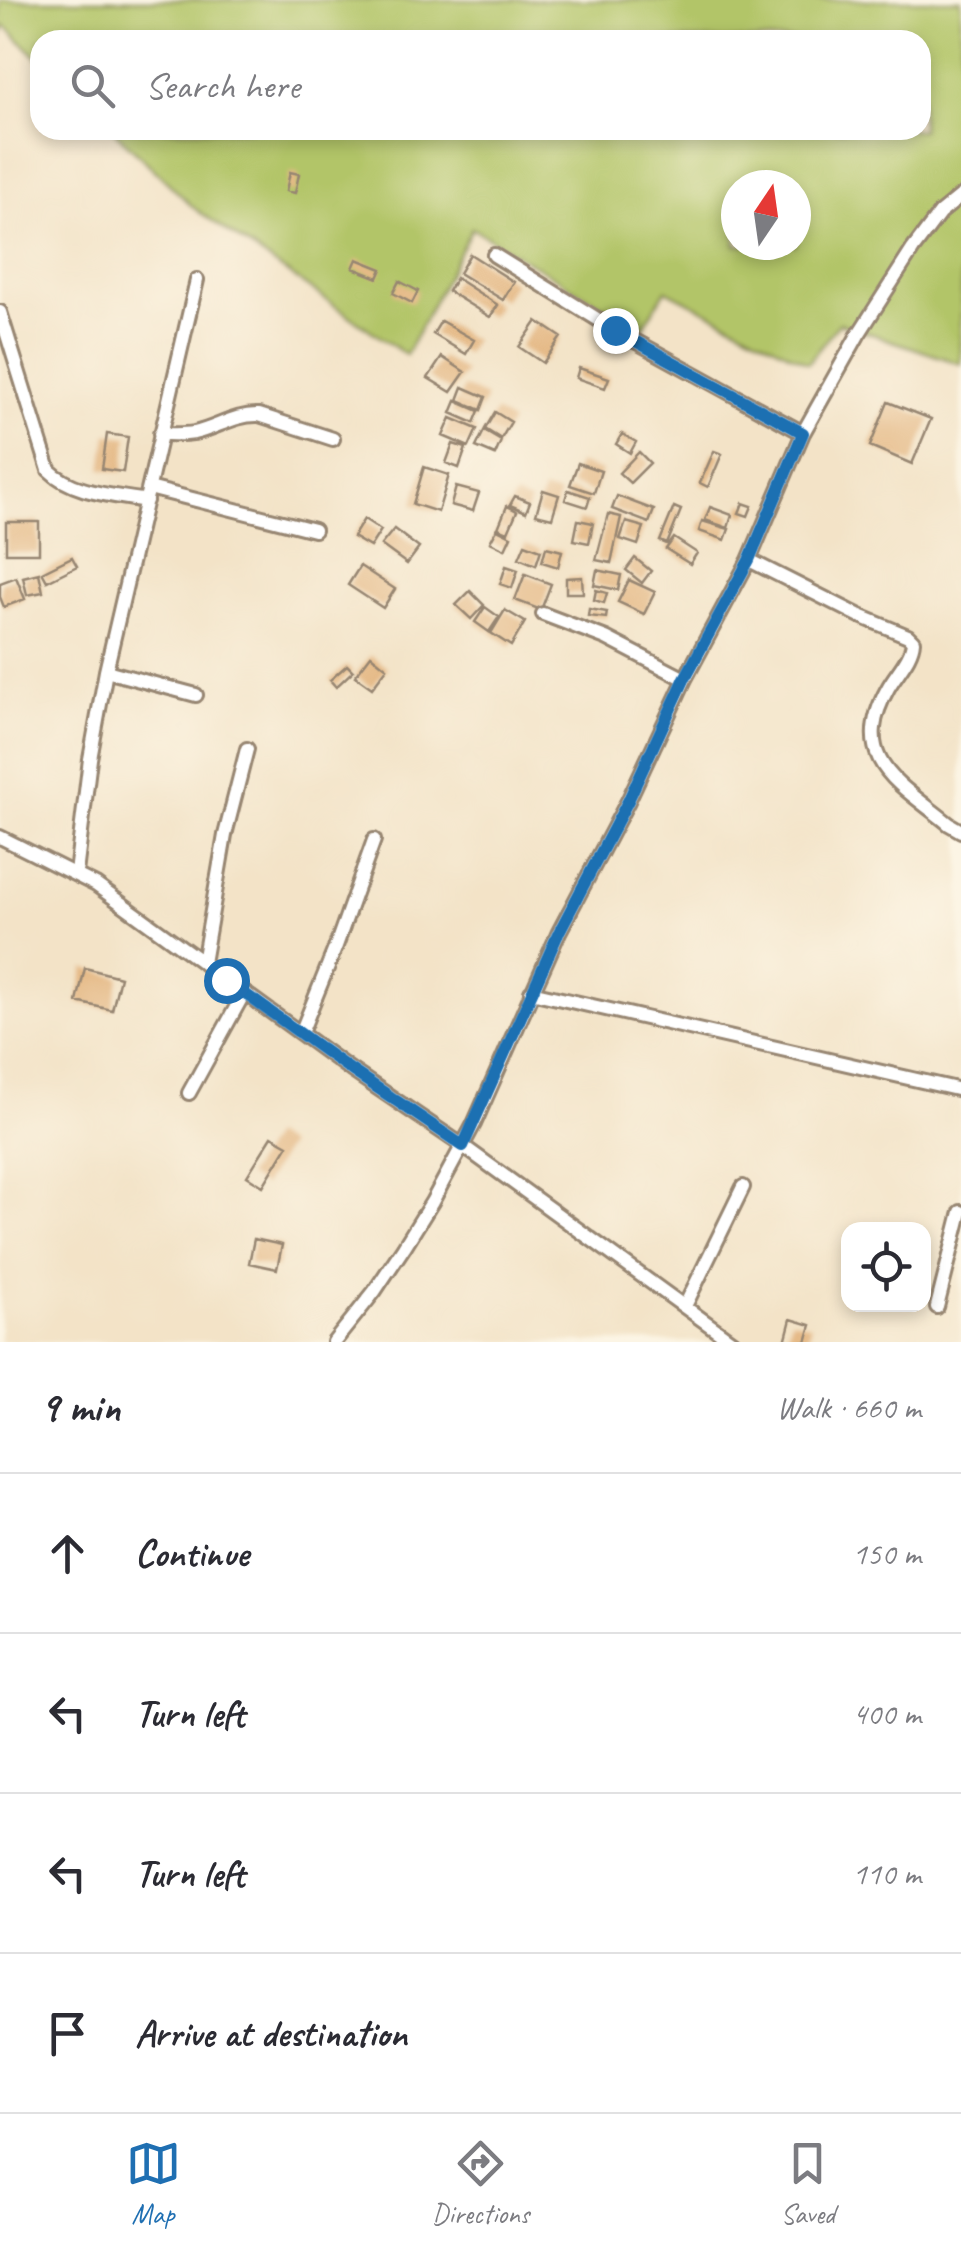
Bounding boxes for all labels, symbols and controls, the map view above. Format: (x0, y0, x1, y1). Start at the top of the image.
search box (30, 30, 931, 140)
icon: search (65, 58, 120, 113)
text: Search here (145, 62, 300, 109)
north arrow (721, 170, 811, 260)
route end (593, 308, 639, 354)
route start (204, 958, 250, 1004)
map controls (841, 1222, 931, 1312)
button: locate (841, 1222, 931, 1312)
text: 9 min (40, 1381, 120, 1434)
text: Walk · 660 m (777, 1387, 921, 1428)
icon: ahead (40, 1526, 95, 1581)
text: Continue (135, 1530, 249, 1577)
text: 150 m (852, 1533, 921, 1574)
icon: left (40, 1686, 95, 1741)
text: Turn left (135, 1690, 245, 1737)
text: 400 m (852, 1693, 921, 1734)
icon: left (40, 1846, 95, 1901)
text: Turn left (135, 1850, 245, 1897)
text: 110 m (852, 1853, 921, 1894)
icon: arrive (40, 2006, 95, 2061)
text: Arrive at destination (135, 2010, 407, 2057)
tab: Map (126, 2136, 181, 2231)
tab: Directions (432, 2136, 529, 2231)
tab: Saved (780, 2136, 835, 2231)

